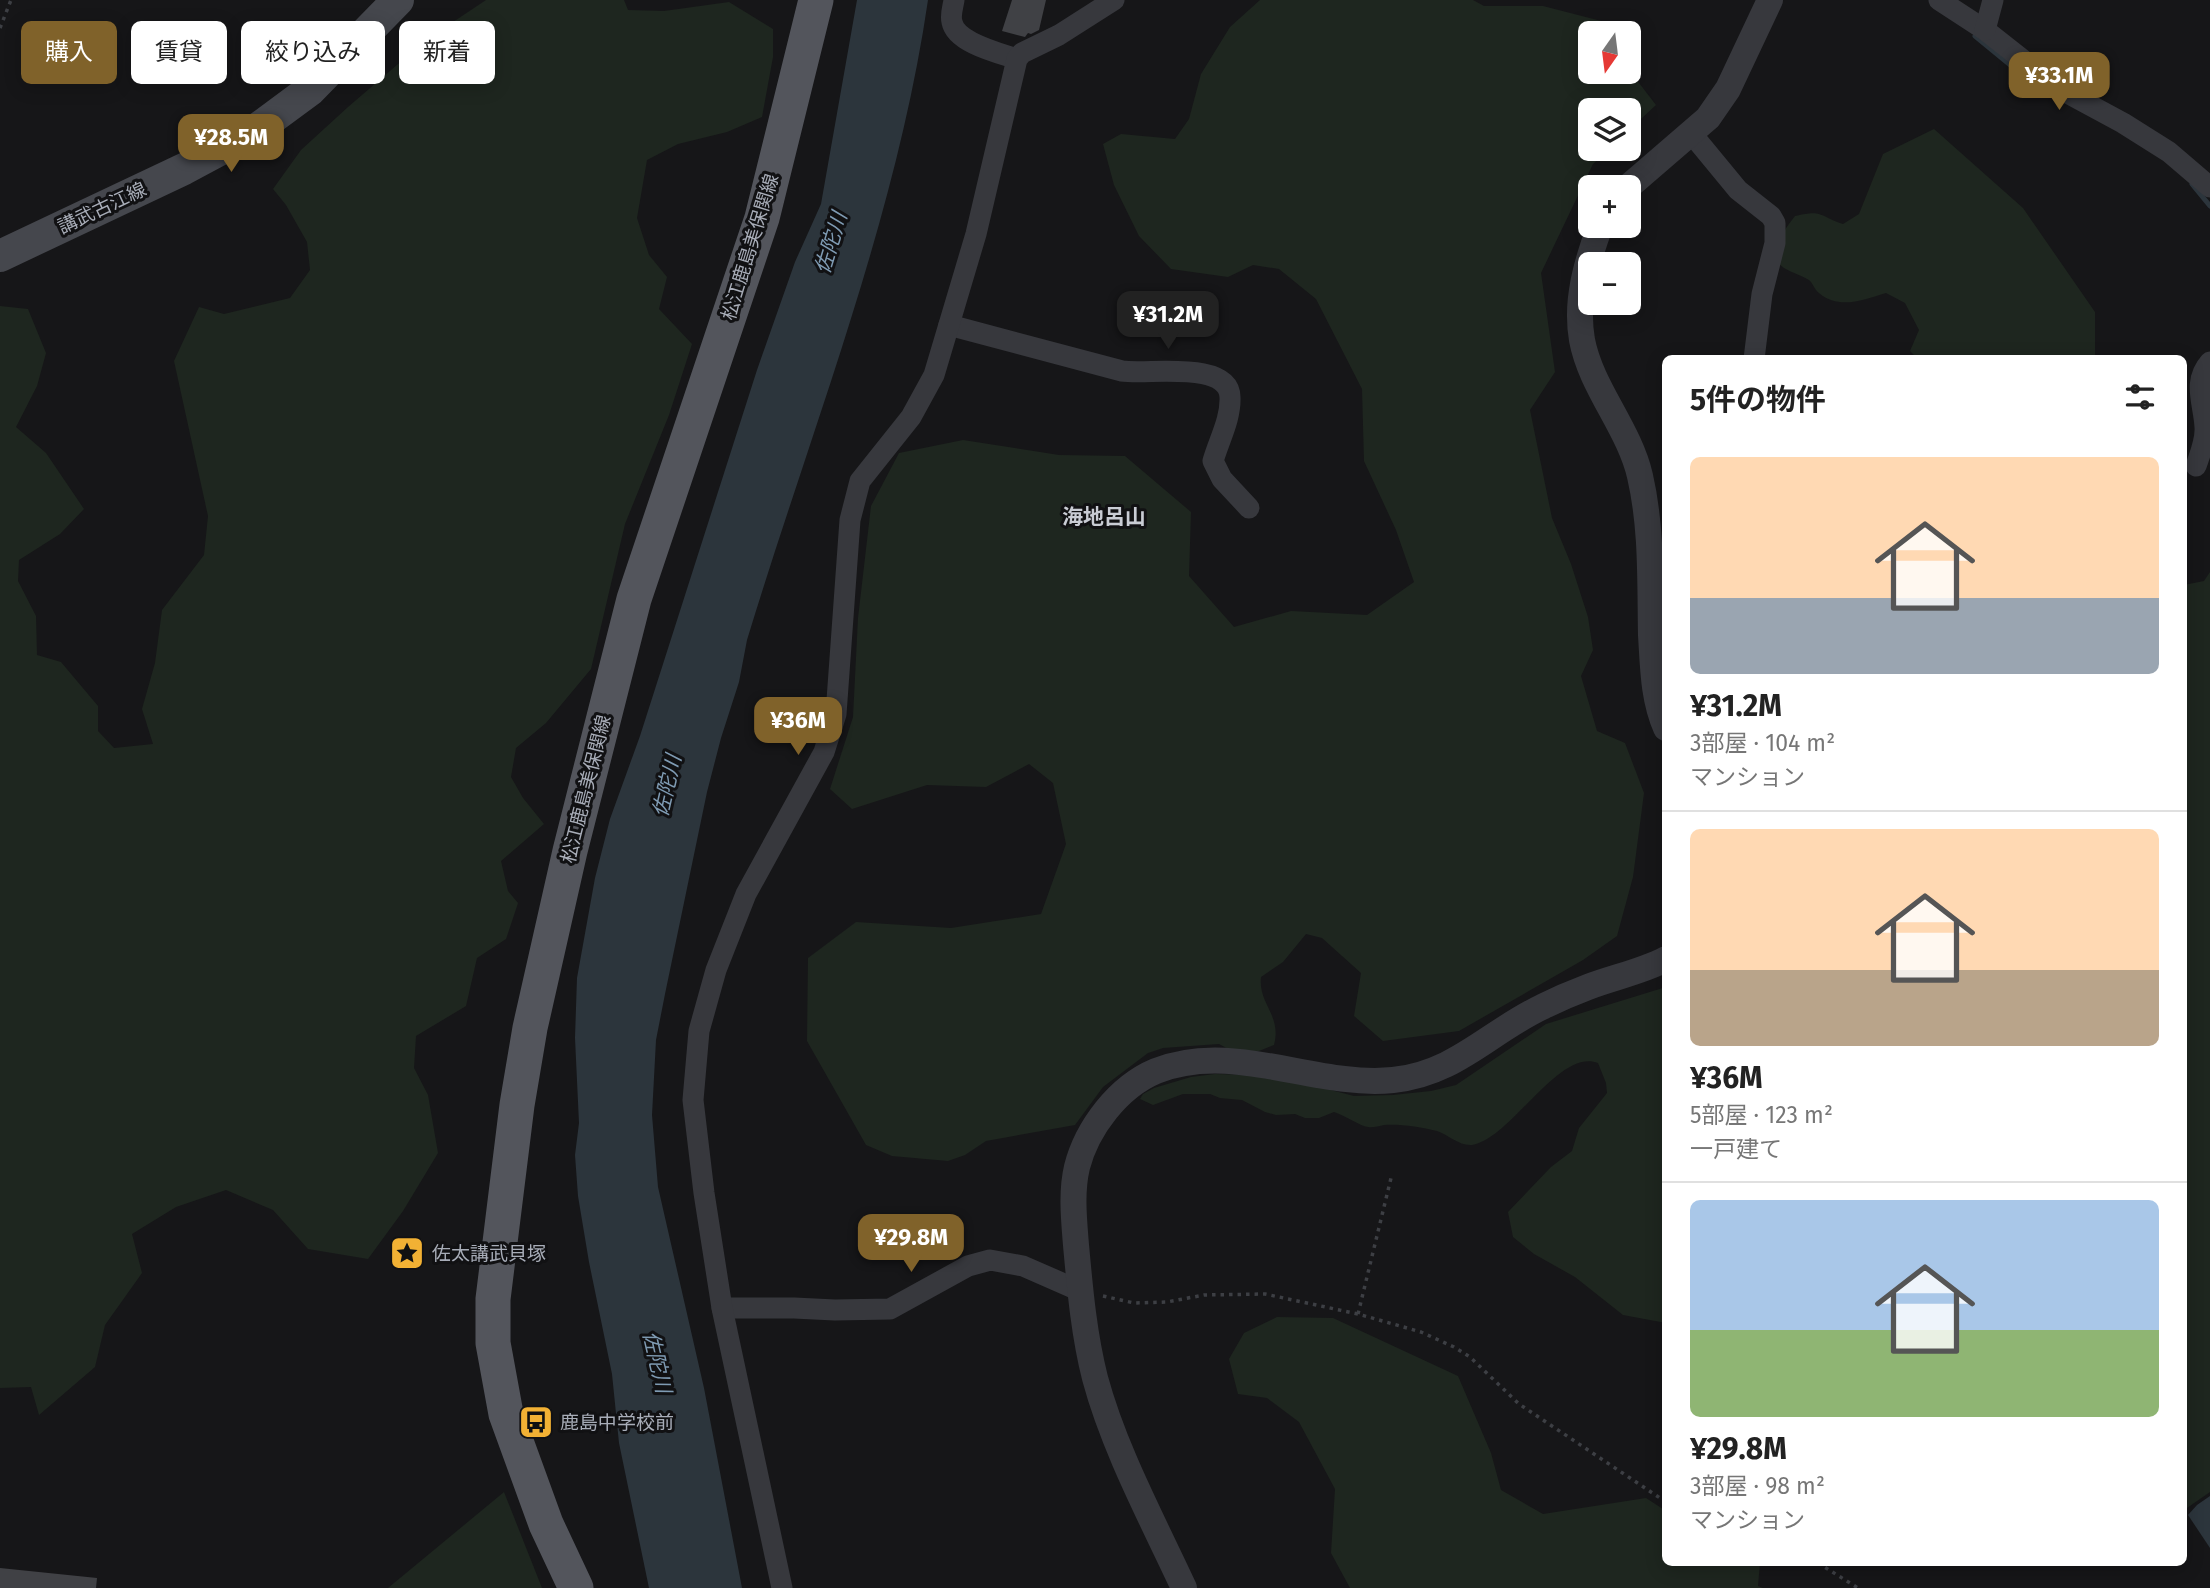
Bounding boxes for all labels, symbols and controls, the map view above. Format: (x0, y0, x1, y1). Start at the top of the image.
chip: 購入 (21, 21, 117, 84)
chip: 賃貸 (131, 21, 227, 84)
chip: 絞り込み (241, 21, 385, 84)
chip: 新着 (399, 21, 495, 84)
north arrow (1578, 21, 1642, 84)
map controls (1578, 21, 1641, 315)
pin: ¥33.1M (2002, 52, 2116, 112)
text: ¥33.1M (2025, 61, 2093, 89)
button: layers (1578, 98, 1641, 161)
pin: ¥28.5M (174, 114, 288, 174)
text: ¥28.5M (194, 123, 268, 151)
street label: 松江鹿島美保関線 (717, 171, 783, 323)
button: + (1578, 175, 1641, 238)
street label: 講武古江線 (54, 177, 150, 239)
water label: 佐陀川 (809, 207, 853, 277)
button: − (1578, 252, 1641, 315)
pin: ¥31.2M (1111, 292, 1225, 351)
text: ¥31.2M (1133, 300, 1203, 328)
icon: filters (2121, 378, 2159, 416)
text: 5件の物件 (1690, 382, 1826, 418)
icon: home (1862, 503, 1988, 629)
district label: 海地呂山 (1062, 504, 1146, 530)
text: ¥31.2M (1690, 688, 1782, 724)
pin: ¥36M (757, 698, 839, 757)
text: ¥36M (770, 706, 826, 734)
street label: 松江鹿島美保関線 (556, 712, 616, 866)
text: 3部屋 · 104 m² (1690, 729, 1835, 757)
water label: 佐陀川 (647, 750, 687, 820)
text: マンション (1690, 763, 1805, 791)
icon: home (1862, 875, 1988, 1001)
text: ¥36M (1690, 1060, 1763, 1096)
text: 5部屋 · 123 m² (1690, 1101, 1833, 1129)
text: 一戸建て (1690, 1135, 1782, 1163)
pin: ¥29.8M (854, 1214, 968, 1274)
text: ¥29.8M (874, 1223, 948, 1251)
place icon: 佐太講武貝塚 (388, 1234, 426, 1272)
place label: 佐太講武貝塚 (432, 1242, 546, 1265)
icon: home (1862, 1246, 1988, 1372)
water label: 佐陀川 (637, 1328, 677, 1398)
bus stop icon: 鹿島中学校前 (517, 1403, 555, 1441)
place label: 鹿島中学校前 (560, 1411, 674, 1434)
text: ¥29.8M (1690, 1431, 1787, 1467)
text: 3部屋 · 98 m² (1690, 1472, 1825, 1500)
text: マンション (1690, 1506, 1805, 1534)

